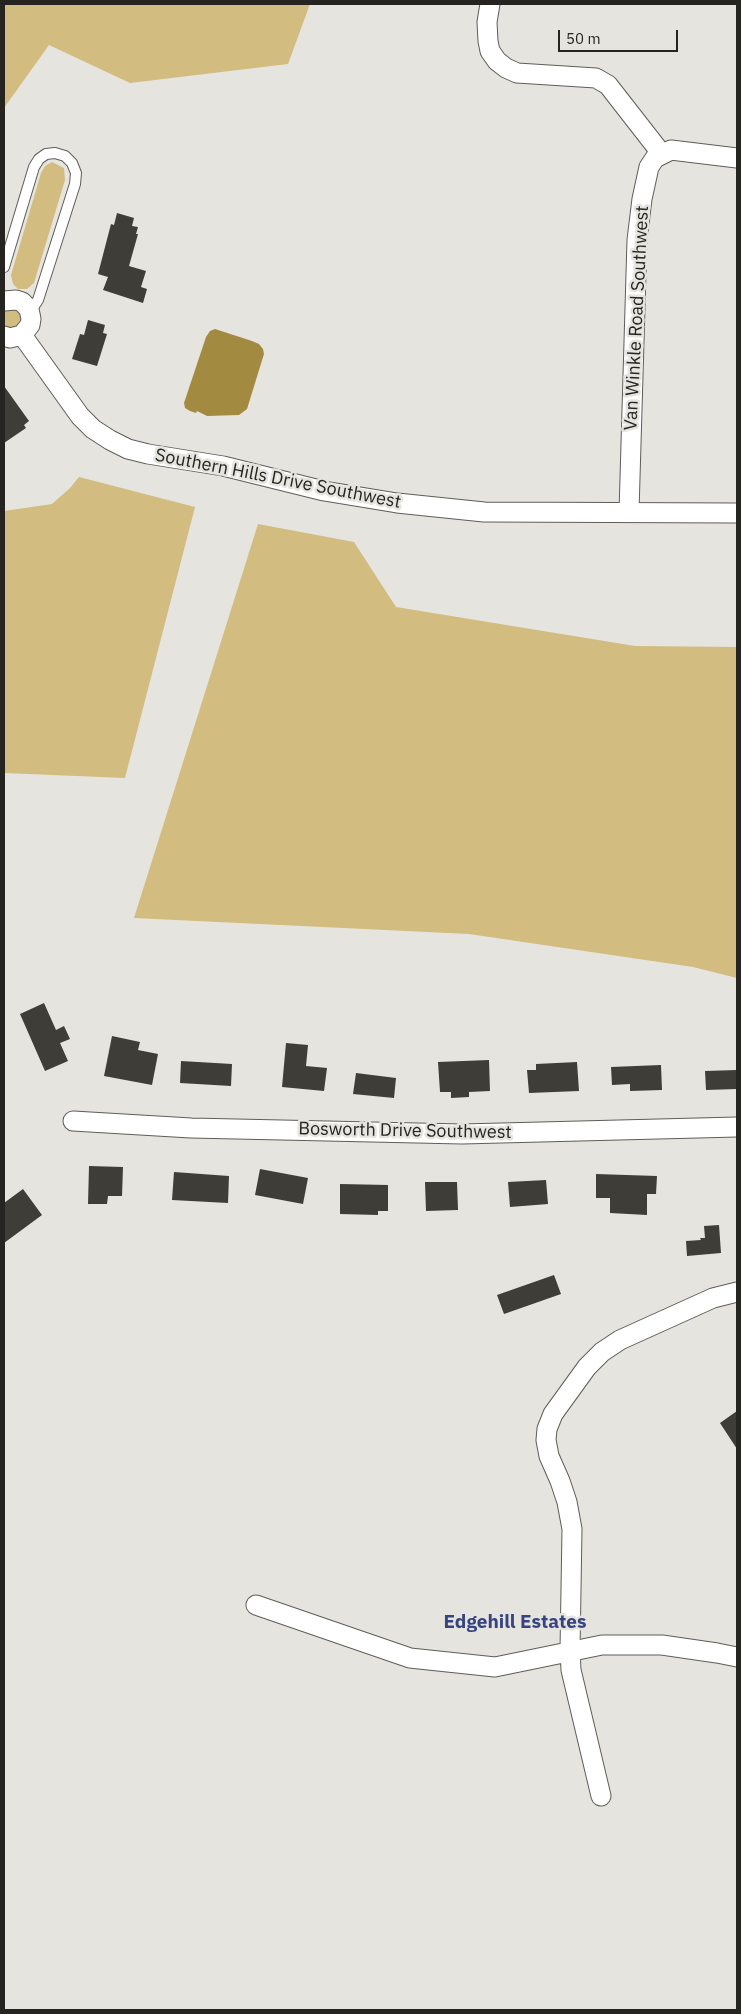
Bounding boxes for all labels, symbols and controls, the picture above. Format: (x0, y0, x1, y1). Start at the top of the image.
scale bar (561, 20, 681, 52)
text: 50 m (566, 29, 601, 48)
street label: Van Winkle Road Southwest (620, 205, 654, 431)
street label: Southern Hills Drive Southwest (153, 445, 403, 513)
street label: Bosworth Drive Southwest (298, 1118, 512, 1144)
district label: Edgehill Estates (444, 1612, 586, 1634)

